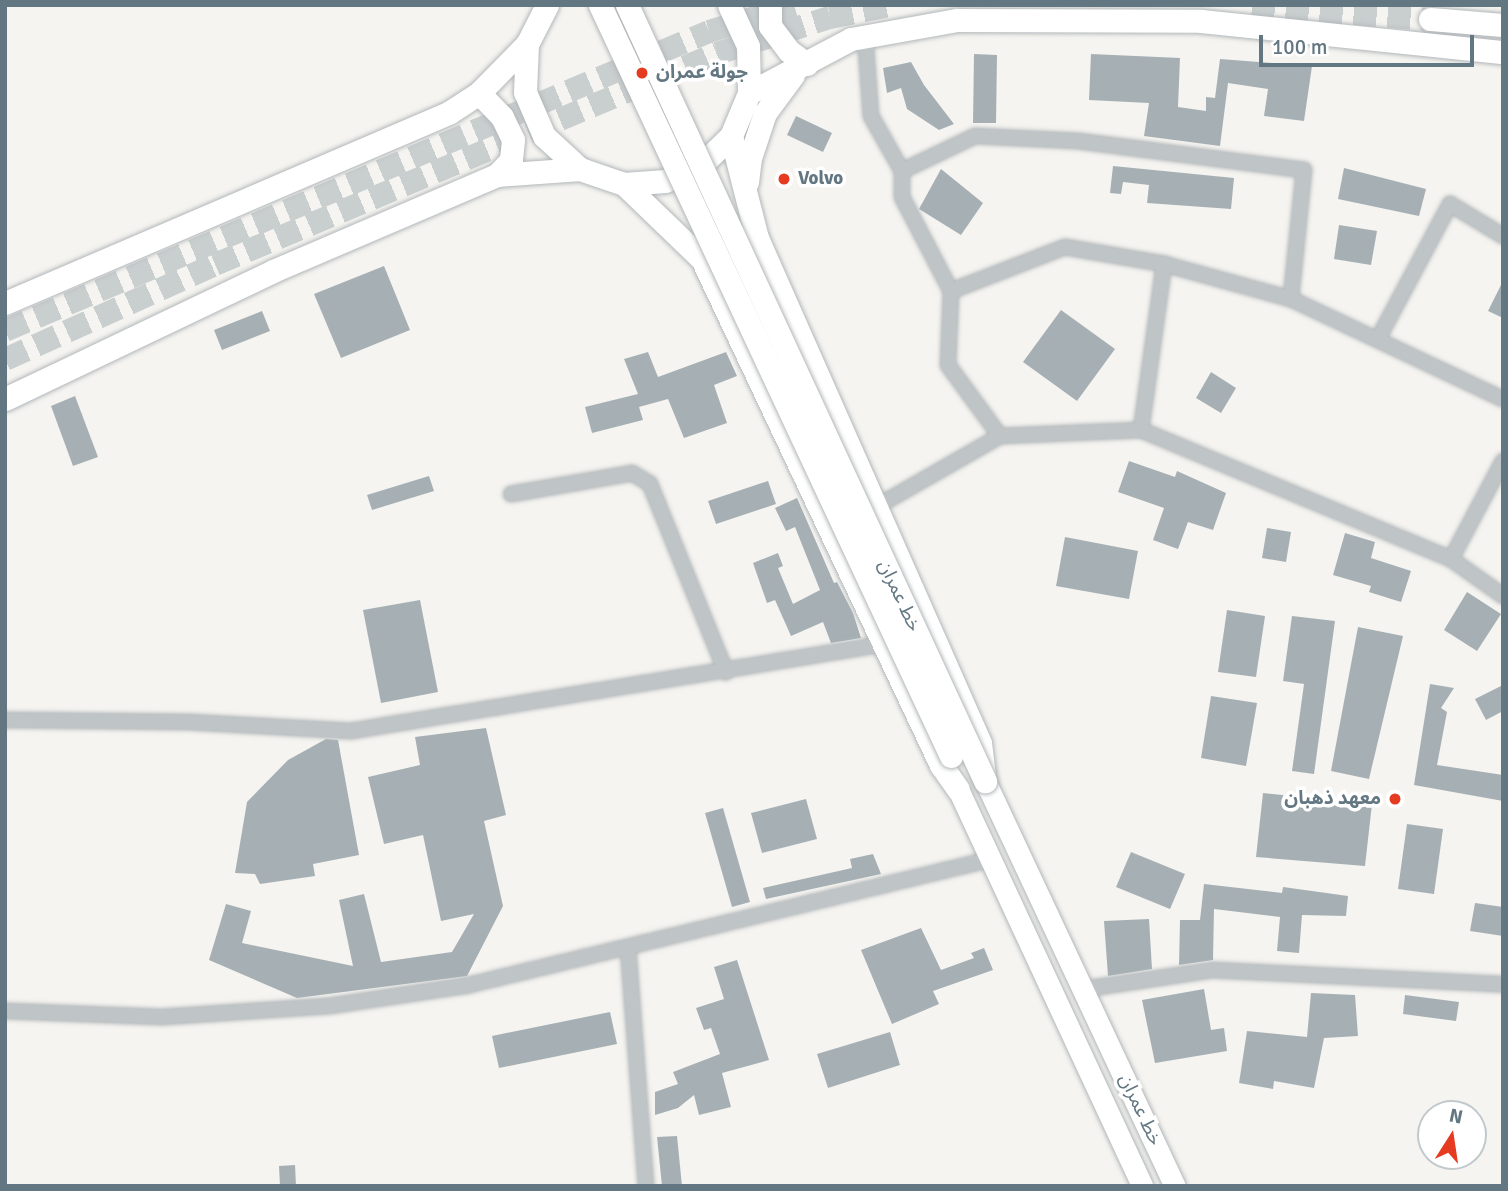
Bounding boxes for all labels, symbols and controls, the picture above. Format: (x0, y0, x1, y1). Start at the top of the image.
scale bar (1263, 21, 1478, 65)
text: 100 m (1272, 34, 1327, 60)
place label: جولة عمران (656, 62, 748, 84)
marker: جولة عمران (634, 65, 650, 81)
place label: Volvo (798, 168, 843, 190)
marker: Volvo (776, 171, 792, 187)
street label: خط عمران (873, 557, 925, 635)
place label: معهد ذهبان (1284, 788, 1381, 810)
marker: معهد ذهبان (1387, 791, 1403, 807)
street label: خط عمران (1114, 1071, 1166, 1149)
north arrow (1417, 1100, 1487, 1170)
text: N (1447, 1103, 1465, 1130)

